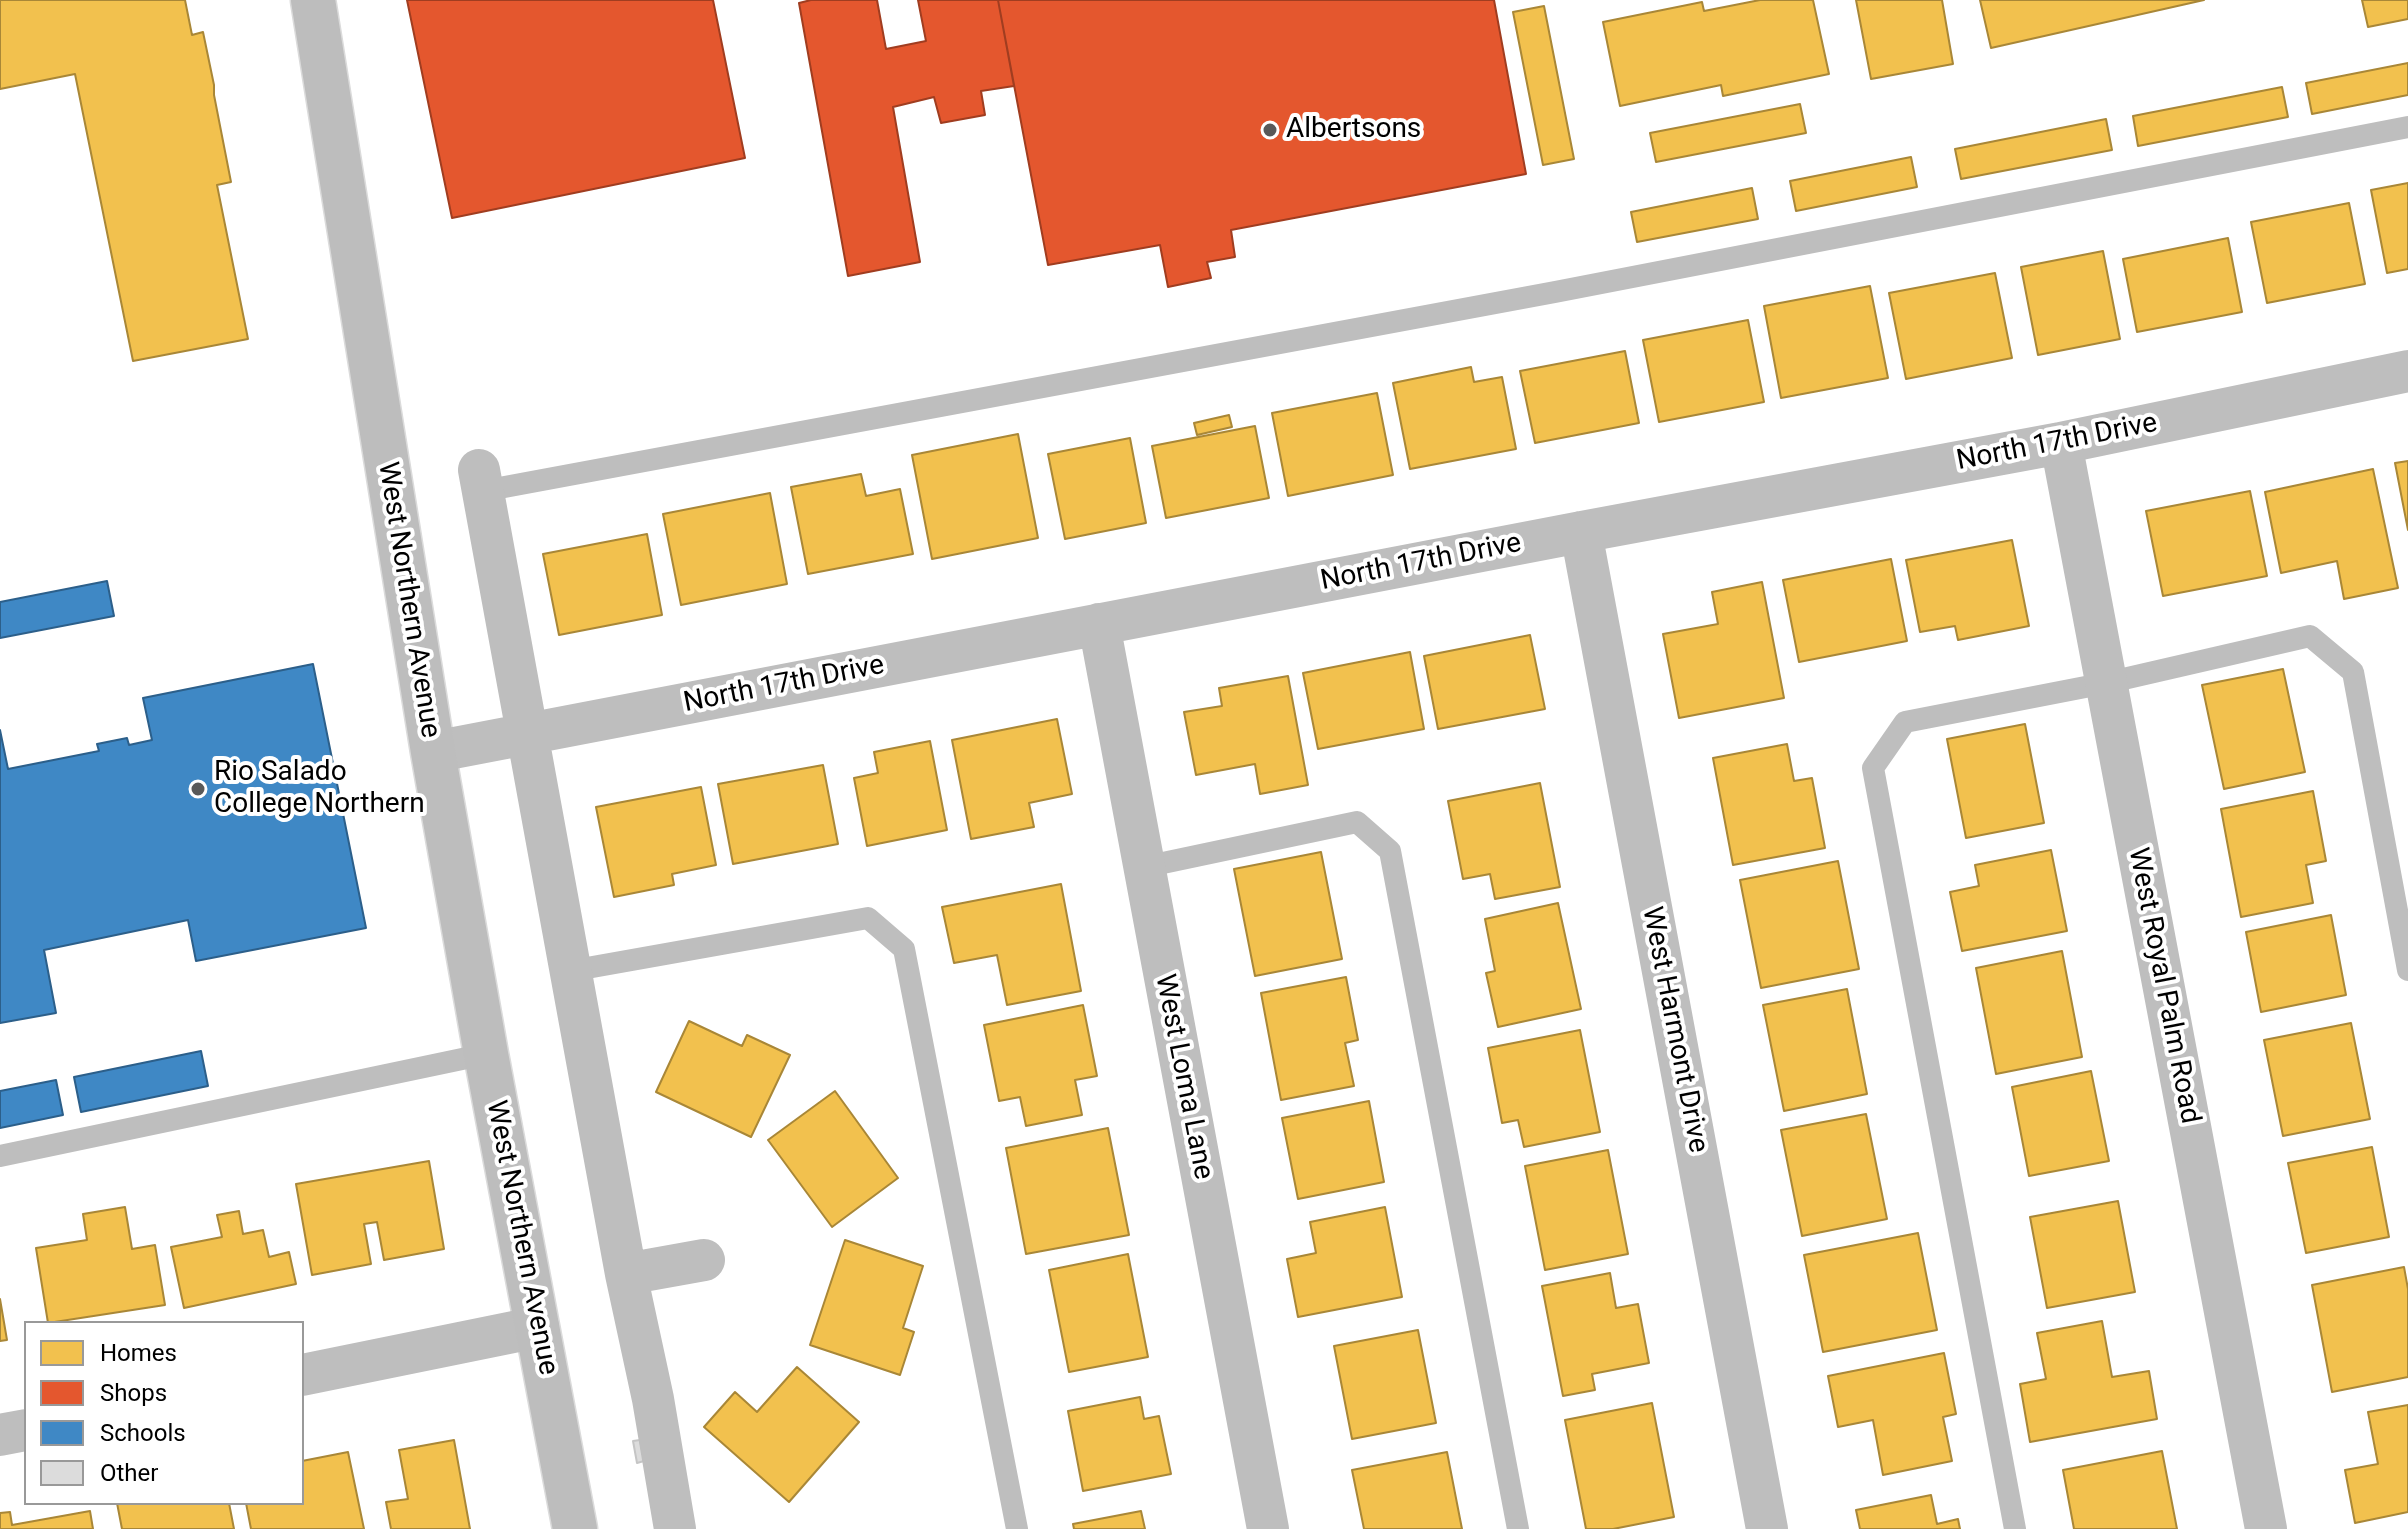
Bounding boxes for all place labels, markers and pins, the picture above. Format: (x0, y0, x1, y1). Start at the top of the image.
place label: Albertsons (1286, 113, 1421, 147)
marker: Albertsons (1261, 121, 1279, 139)
place label: Rio Salado College Northern (214, 756, 425, 822)
marker: Rio Salado College Northern (189, 780, 207, 798)

